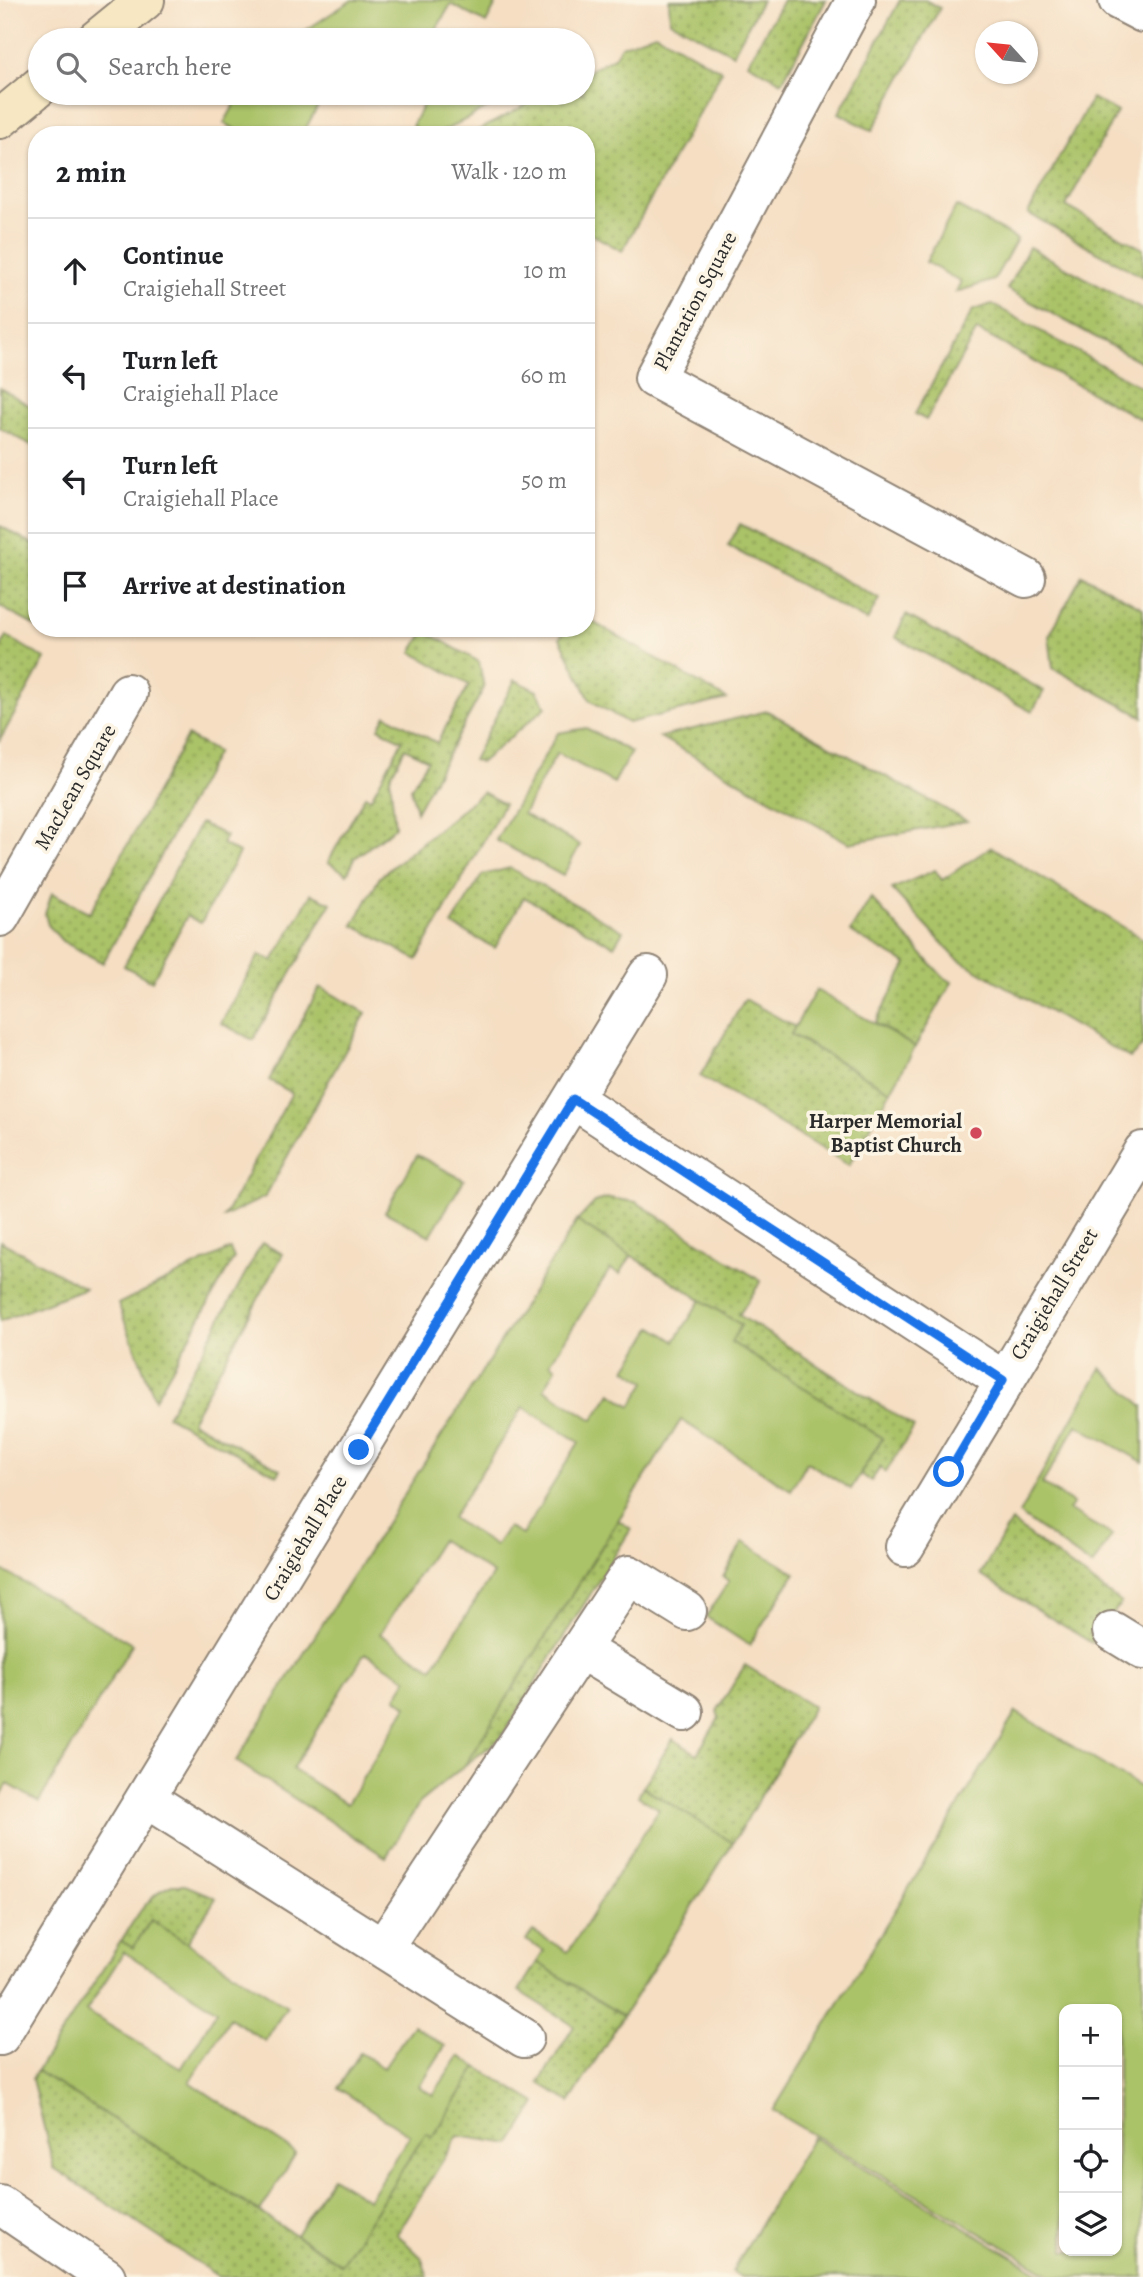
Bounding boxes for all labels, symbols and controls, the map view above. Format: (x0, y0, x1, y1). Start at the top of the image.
north arrow (975, 21, 1038, 84)
search box (28, 28, 595, 105)
icon: search (52, 48, 90, 86)
text: Search here (108, 49, 232, 84)
text: 2 min (56, 152, 126, 192)
text: Walk · 120 m (451, 156, 567, 187)
street label: Plantation Square (647, 227, 743, 375)
text: Continue (123, 238, 224, 273)
icon: ahead (56, 252, 94, 290)
text: 10 m (523, 255, 567, 286)
text: Craigiehall Street (123, 273, 286, 304)
text: Turn left (123, 343, 218, 378)
icon: left (56, 357, 94, 395)
text: 60 m (520, 360, 567, 391)
text: Craigiehall Place (123, 378, 279, 409)
text: Turn left (123, 448, 218, 483)
icon: left (56, 462, 94, 500)
text: 50 m (521, 465, 567, 496)
text: Craigiehall Place (123, 483, 279, 514)
icon: arrive (56, 567, 94, 605)
text: Arrive at destination (123, 568, 346, 603)
street label: MacLean Square (28, 719, 122, 855)
place label: Harper Memorial Baptist Church (809, 1107, 962, 1159)
marker: Harper Memorial Baptist Church (968, 1125, 984, 1141)
street label: Craigiehall Street (1004, 1223, 1104, 1365)
route end (343, 1434, 374, 1465)
route start (933, 1456, 964, 1487)
street label: Craigiehall Place (256, 1470, 354, 1606)
map controls (1059, 2004, 1122, 2256)
button: + (1059, 2004, 1122, 2067)
button: − (1059, 2067, 1122, 2130)
button: locate (1059, 2130, 1122, 2193)
button: layers (1059, 2193, 1122, 2256)

